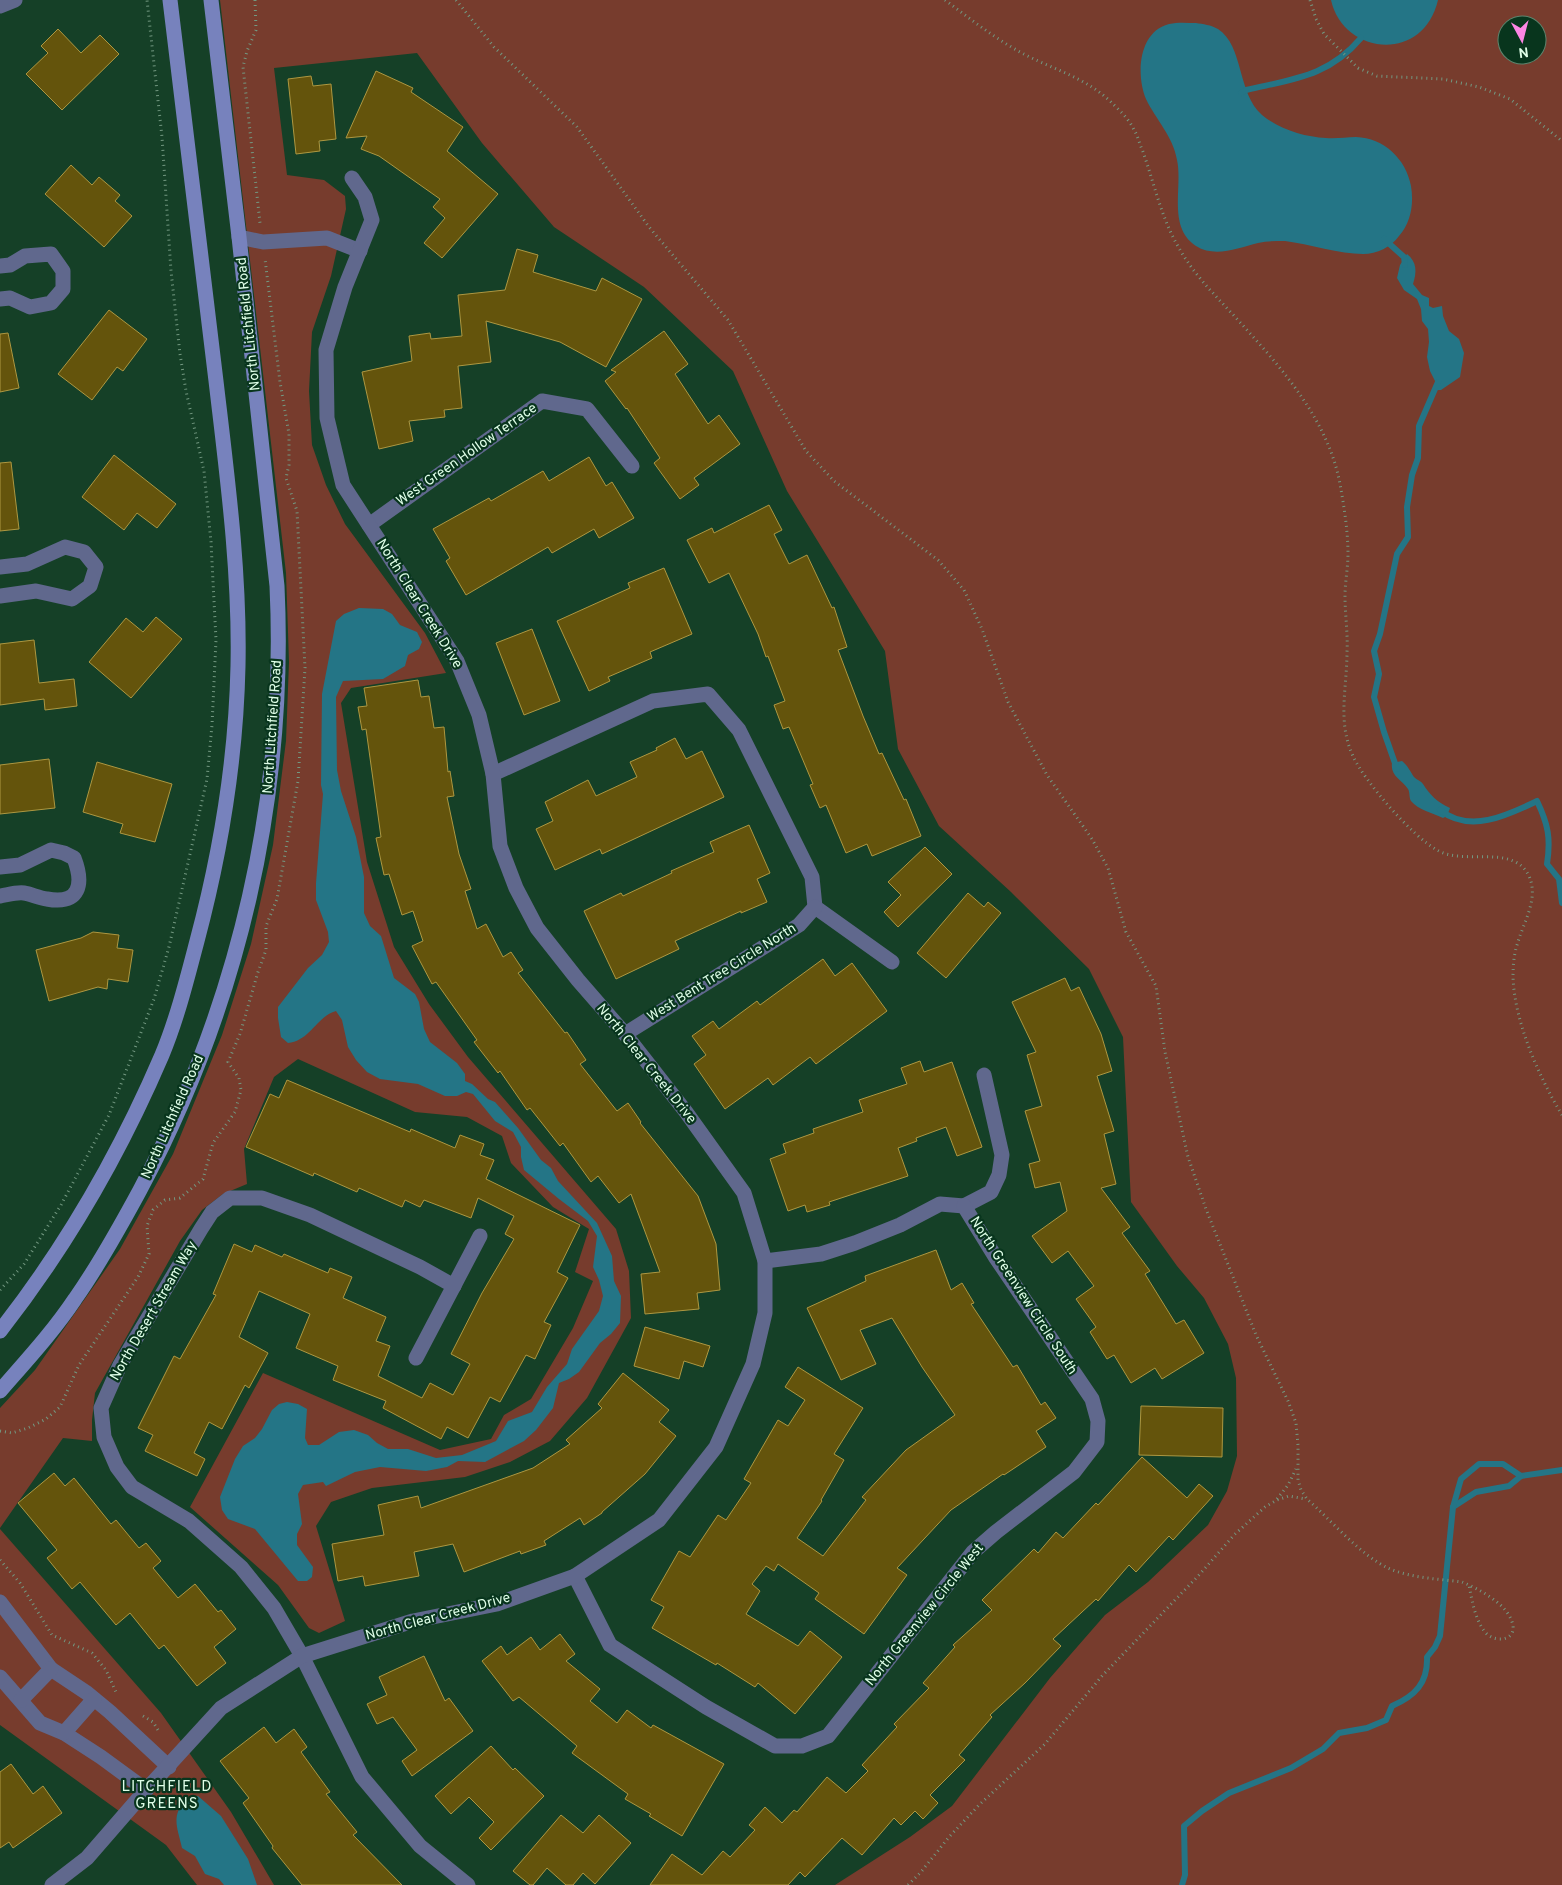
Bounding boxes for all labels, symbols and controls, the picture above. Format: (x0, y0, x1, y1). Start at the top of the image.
north arrow (1497, 15, 1547, 65)
text: N (1517, 42, 1529, 60)
street label: North Litchfield Road (234, 257, 264, 391)
street label: West Green Hollow Terrace (393, 400, 541, 510)
street label: North Clear Creek Drive (372, 536, 466, 672)
street label: North Litchfield Road (260, 660, 286, 794)
street label: West Bent Tree Circle North (644, 920, 800, 1026)
street label: North Clear Creek Drive (592, 1001, 700, 1127)
street label: North Litchfield Road (138, 1052, 208, 1182)
street label: North Greenview Circle South (966, 1214, 1080, 1378)
street label: North Desert Stream Way (107, 1238, 201, 1384)
street label: North Greenview Circle West (862, 1540, 988, 1690)
street label: North Clear Creek Drive (364, 1589, 512, 1645)
district label: LITCHFIELD GREENS (122, 1778, 212, 1814)

